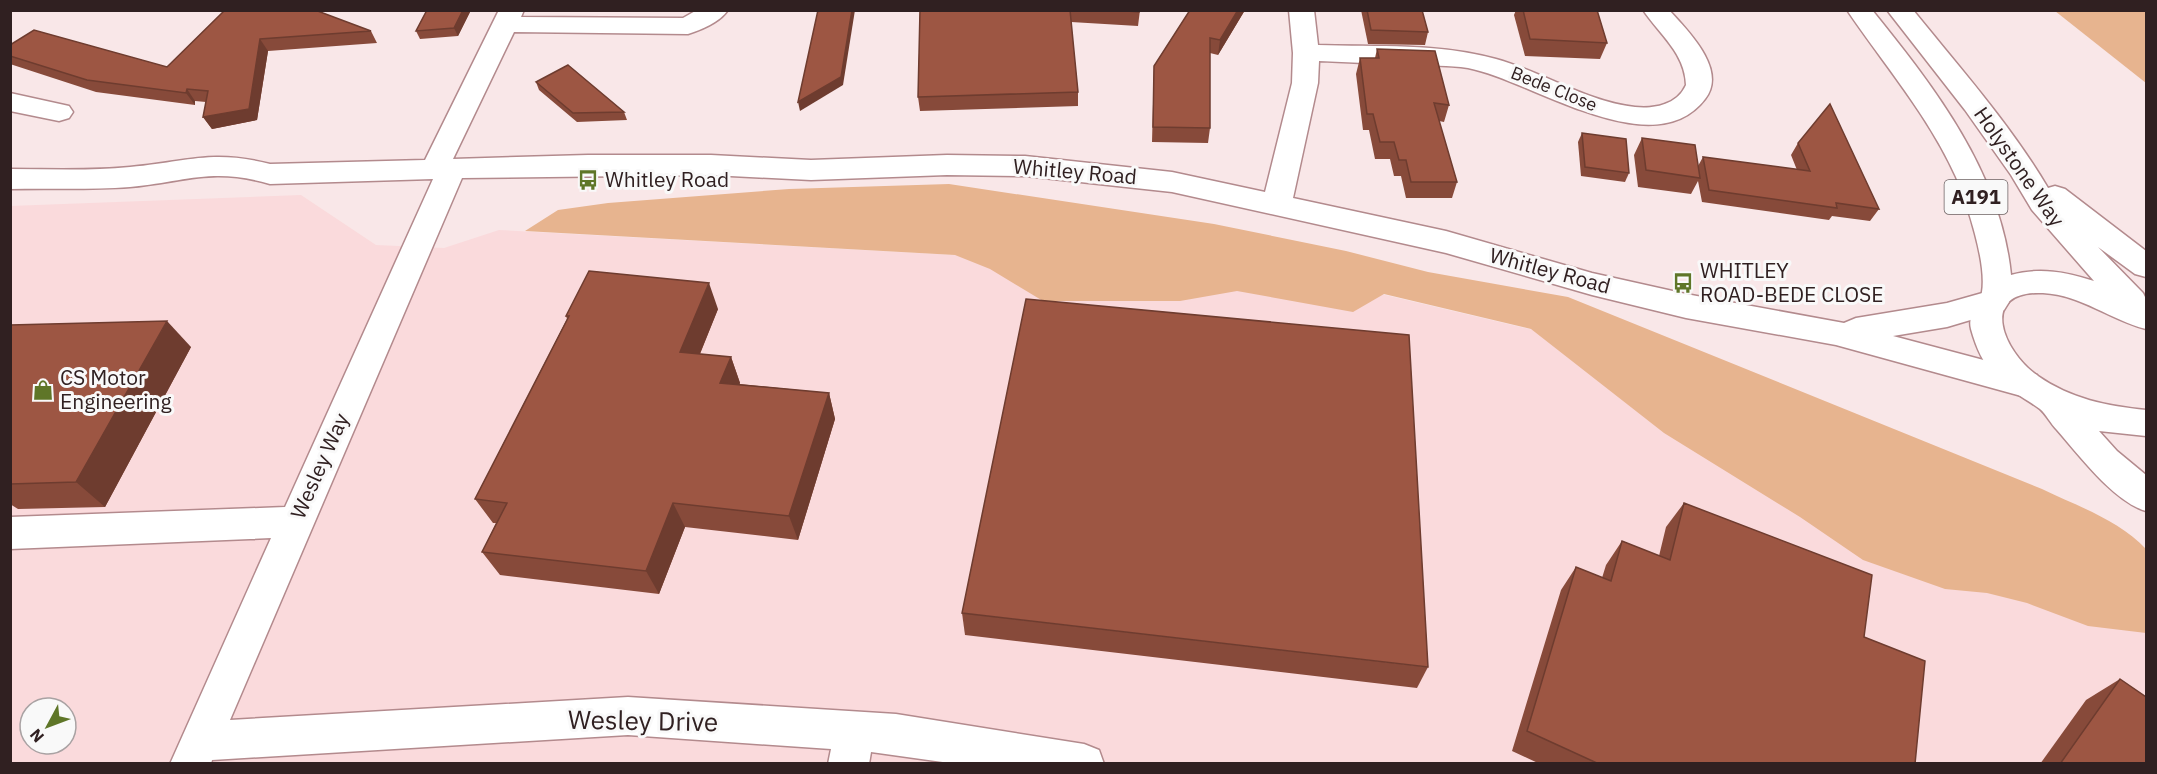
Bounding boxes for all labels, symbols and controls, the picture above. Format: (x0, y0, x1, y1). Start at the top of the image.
street label: Bede Close (1508, 61, 1601, 116)
street label: Holystone Way (1968, 101, 2072, 232)
street label: Whitley Road (1012, 152, 1138, 190)
place label: Whitley Road (605, 165, 729, 193)
bus stop icon: Whitley Road (576, 168, 600, 192)
road number: A191 (1944, 180, 2008, 214)
street label: Whitley Road (1487, 240, 1614, 300)
place label: WHITLEY ROAD-BEDE CLOSE (1700, 256, 1884, 308)
bus stop icon: WHITLEY ROAD-BEDE CLOSE (1671, 271, 1695, 295)
place label: CS Motor Engineering (60, 363, 171, 415)
shop icon: CS Motor Engineering (31, 378, 55, 402)
street label: Wesley Way (283, 408, 355, 523)
north arrow (18, 696, 78, 756)
street label: Wesley Drive (568, 702, 718, 738)
text: N (25, 725, 48, 747)

